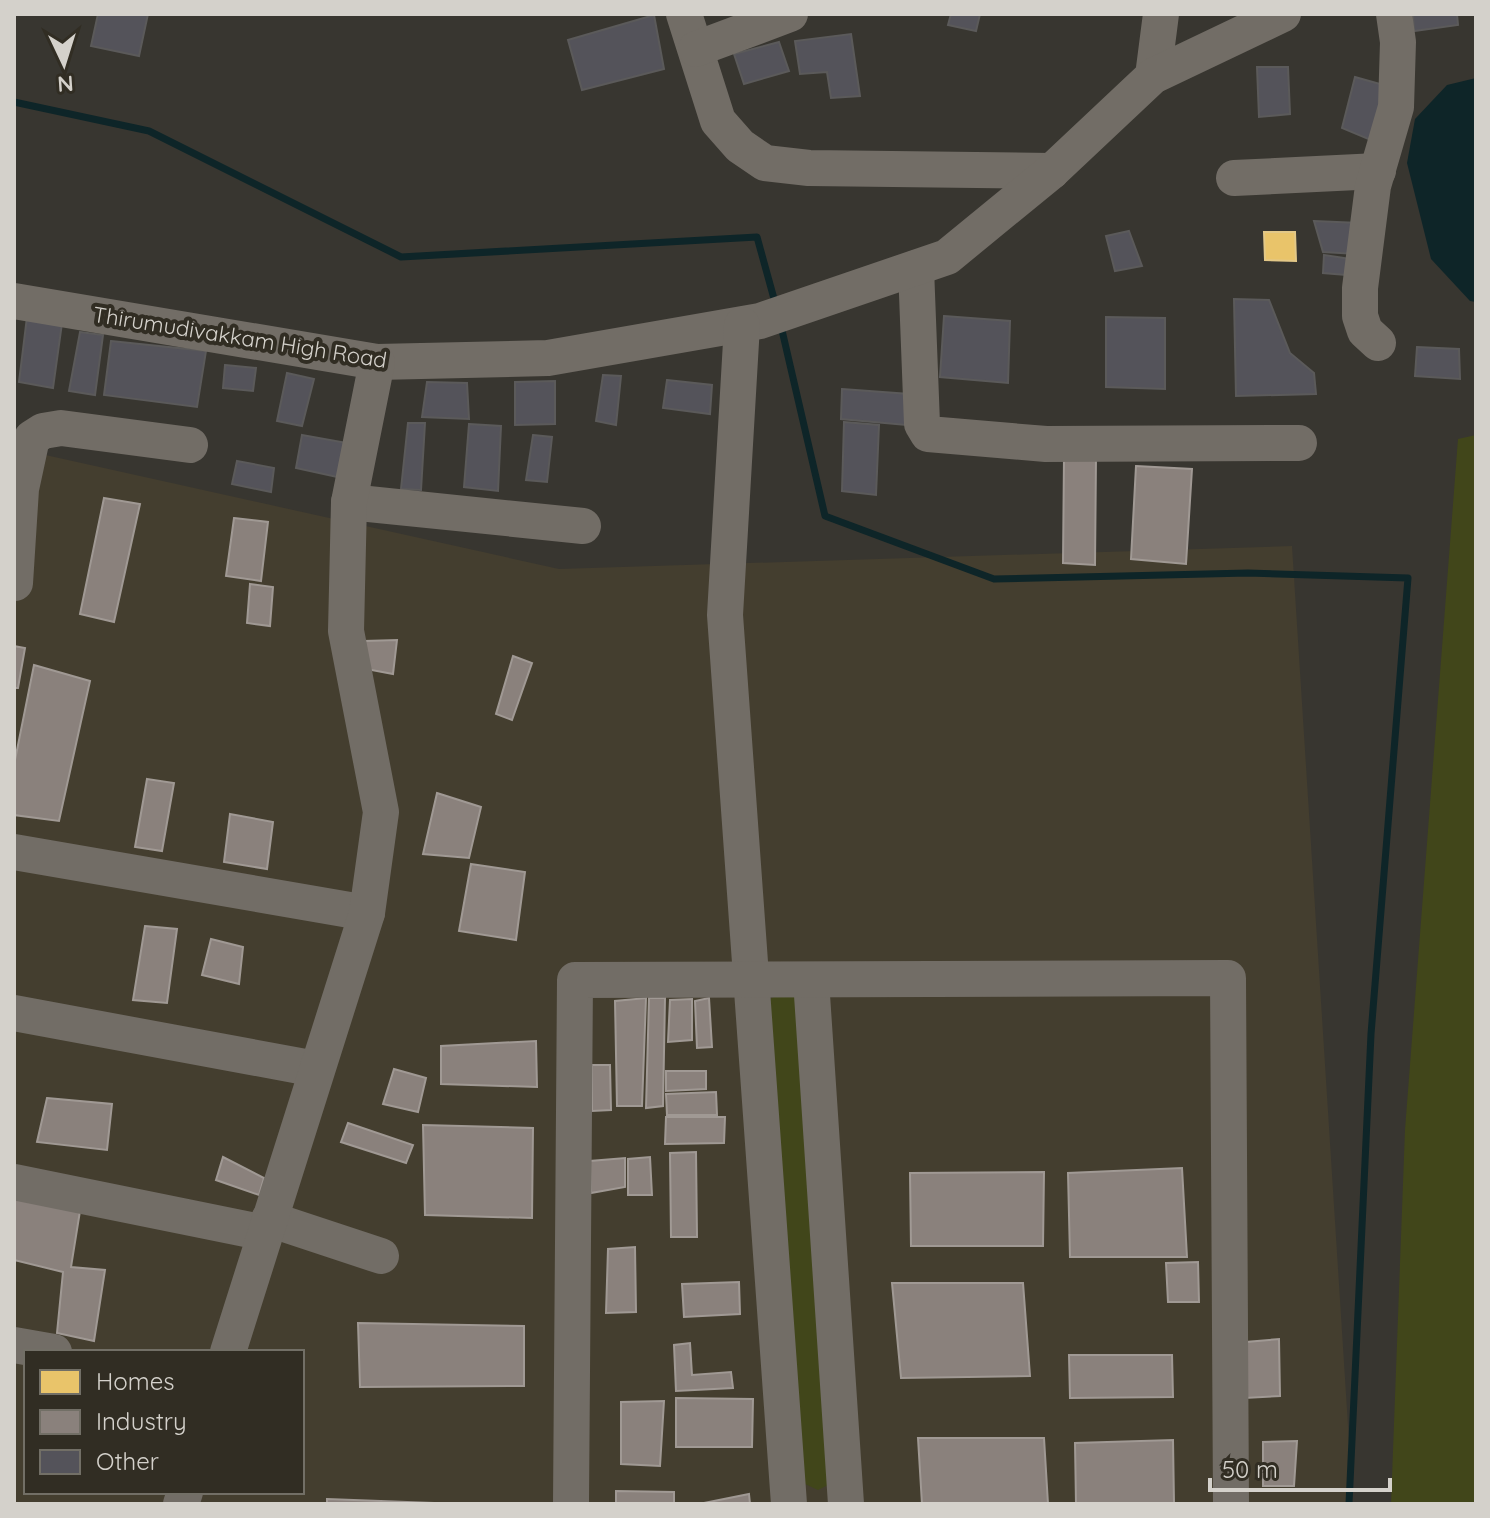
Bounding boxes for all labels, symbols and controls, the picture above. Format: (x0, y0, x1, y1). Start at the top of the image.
north arrow (24, 24, 104, 104)
text: N (56, 69, 74, 98)
street label: Thirumudivakkam High Road (91, 300, 389, 374)
legend (24, 1350, 304, 1494)
text: Homes (96, 1366, 174, 1396)
text: Industry (96, 1406, 187, 1436)
scale bar (1210, 1442, 1390, 1492)
text: Other (96, 1446, 159, 1476)
text: 50 m (1222, 1454, 1278, 1484)

